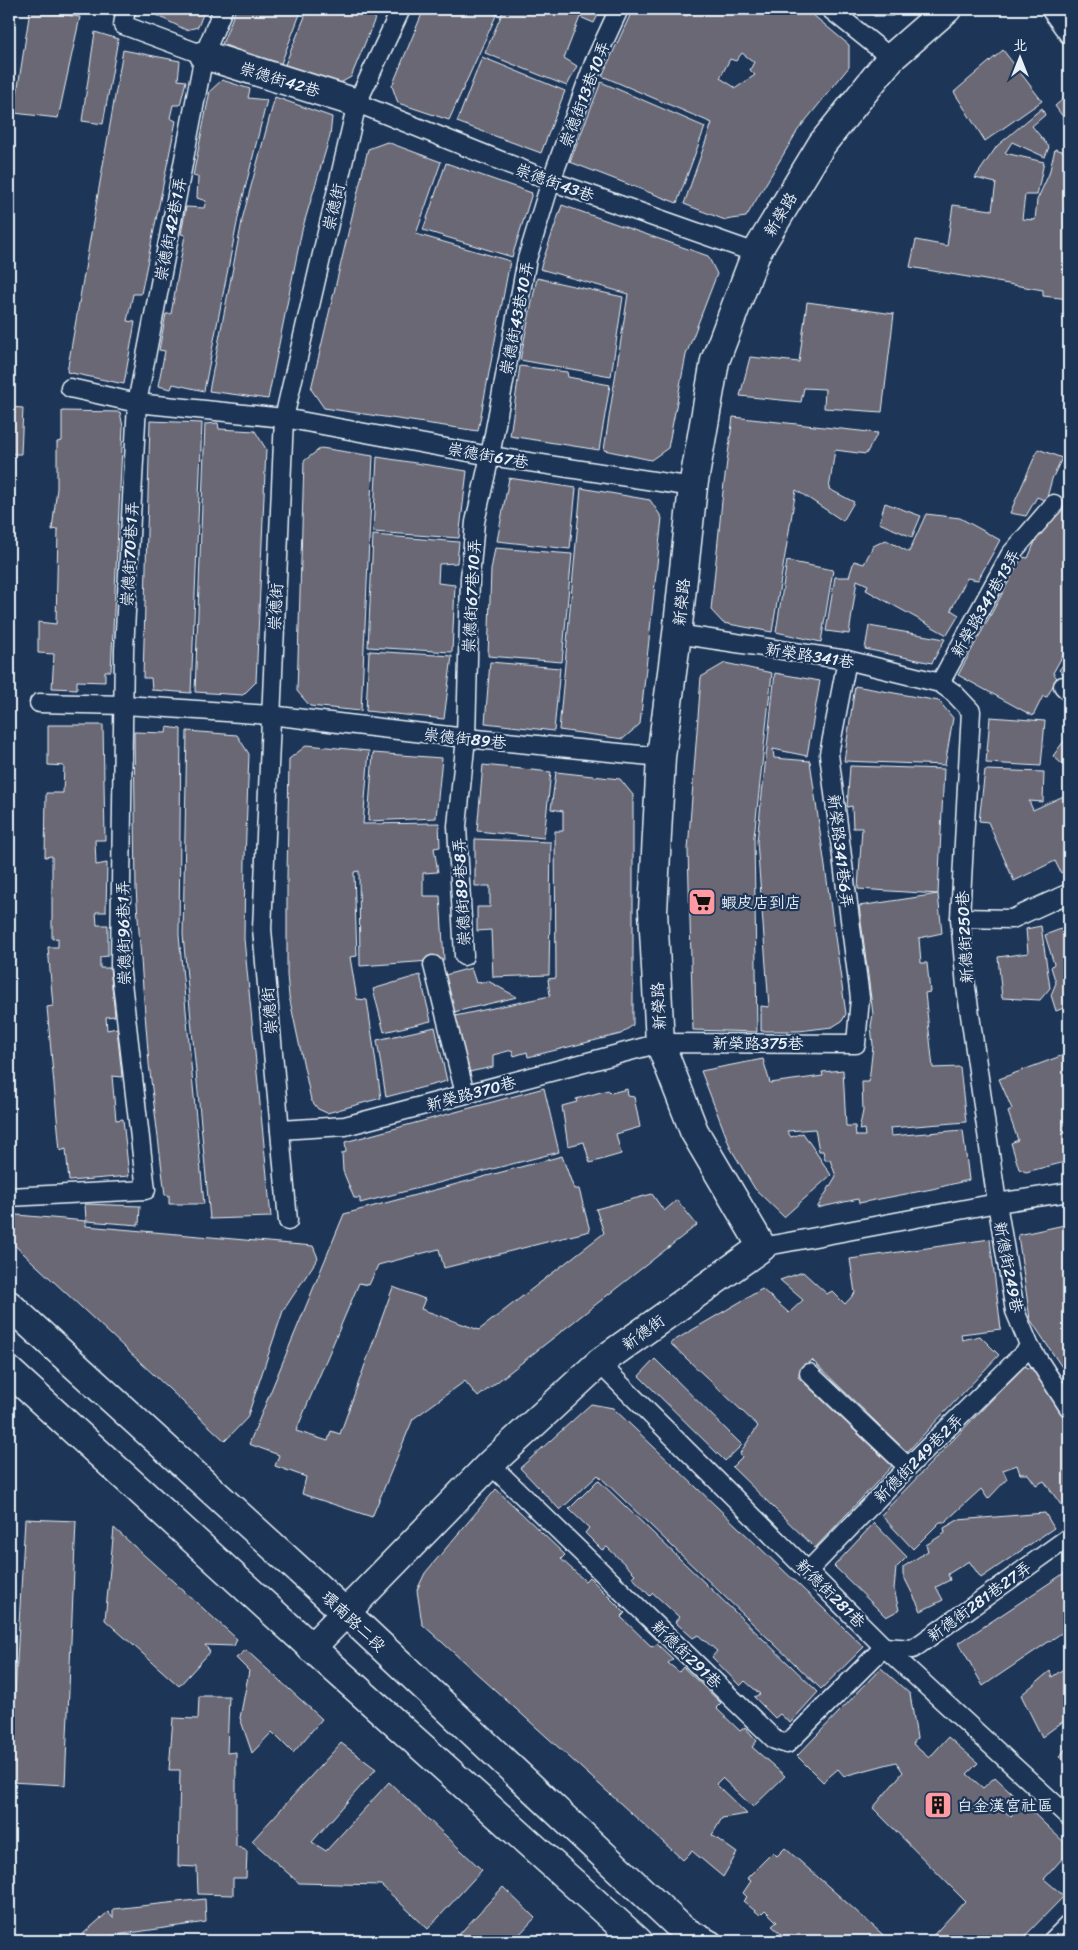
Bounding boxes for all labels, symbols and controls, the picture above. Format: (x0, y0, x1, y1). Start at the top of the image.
north arrow (996, 32, 1046, 82)
text: 北 (1013, 33, 1027, 58)
street label: 崇德街13巷10弄 (551, 36, 618, 152)
street label: 崇德街42巷 (236, 53, 324, 106)
street label: 崇德街43巷 (511, 155, 599, 210)
street label: 崇德街42巷1弄 (146, 174, 195, 284)
street label: 崇德街 (314, 180, 353, 234)
street label: 新榮路 (756, 186, 805, 242)
street label: 崇德街43巷10弄 (491, 259, 542, 378)
street label: 崇德街67巷 (445, 434, 531, 477)
street label: 崇德街70巷1弄 (112, 500, 147, 608)
street label: 崇德街67巷10弄 (454, 538, 489, 654)
street label: 新榮路341巷13弄 (943, 543, 1028, 663)
street label: 新榮路 (665, 577, 698, 627)
street label: 崇德街 (260, 582, 291, 632)
street label: 新榮路341巷 (763, 634, 856, 677)
street label: 崇德街89巷 (422, 720, 508, 757)
street label: 新榮路341巷6弄 (819, 792, 862, 910)
street label: 崇德街89巷8弄 (444, 837, 479, 947)
street label: 崇德街96巷1弄 (108, 880, 139, 986)
supermarket icon: 蝦皮店到店 (687, 887, 717, 917)
place label: 蝦皮店到店 (721, 888, 801, 917)
street label: 新德街250巷 (948, 890, 981, 984)
street label: 新榮路 (643, 981, 674, 1031)
street label: 崇德街 (253, 986, 286, 1036)
street label: 新榮路375巷 (712, 1029, 804, 1058)
street label: 新榮路370巷 (423, 1068, 519, 1119)
street label: 新德街249巷 (985, 1219, 1032, 1316)
street label: 新德街 (615, 1307, 671, 1358)
street label: 新德街249巷2弄 (866, 1406, 970, 1510)
street label: 新德街281巷 (789, 1551, 873, 1635)
street label: 新德街281巷27弄 (921, 1553, 1038, 1650)
street label: 環南路二段 (315, 1583, 393, 1659)
street label: 新德街291巷 (644, 1613, 729, 1696)
building icon: 白金漢宮社區 (923, 1790, 953, 1820)
place label: 白金漢宮社區 (957, 1791, 1053, 1820)

